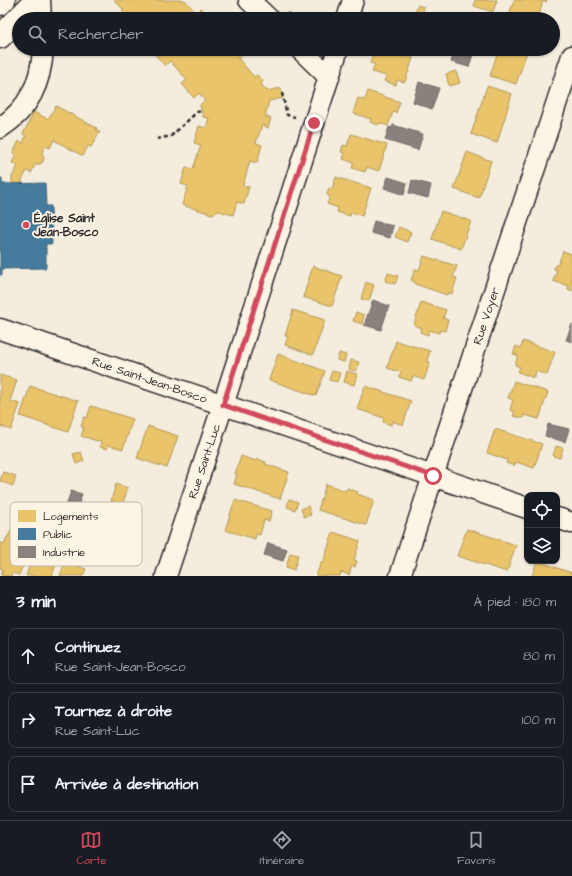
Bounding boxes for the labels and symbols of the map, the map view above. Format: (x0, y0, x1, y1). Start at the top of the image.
route end (305, 114, 323, 132)
place label: Église Saint Jean-Bosco (33, 210, 99, 241)
marker: Église Saint Jean-Bosco (21, 220, 31, 230)
street label: Rue Voyer (469, 284, 504, 347)
street label: Rue Saint-Jean-Bosco (90, 352, 210, 407)
street label: Rue Saint-Luc (184, 421, 225, 501)
route start (424, 467, 442, 485)
legend (10, 502, 142, 566)
text: Logements (43, 509, 99, 525)
text: Public (43, 527, 72, 542)
text: Industrie (43, 545, 85, 560)

